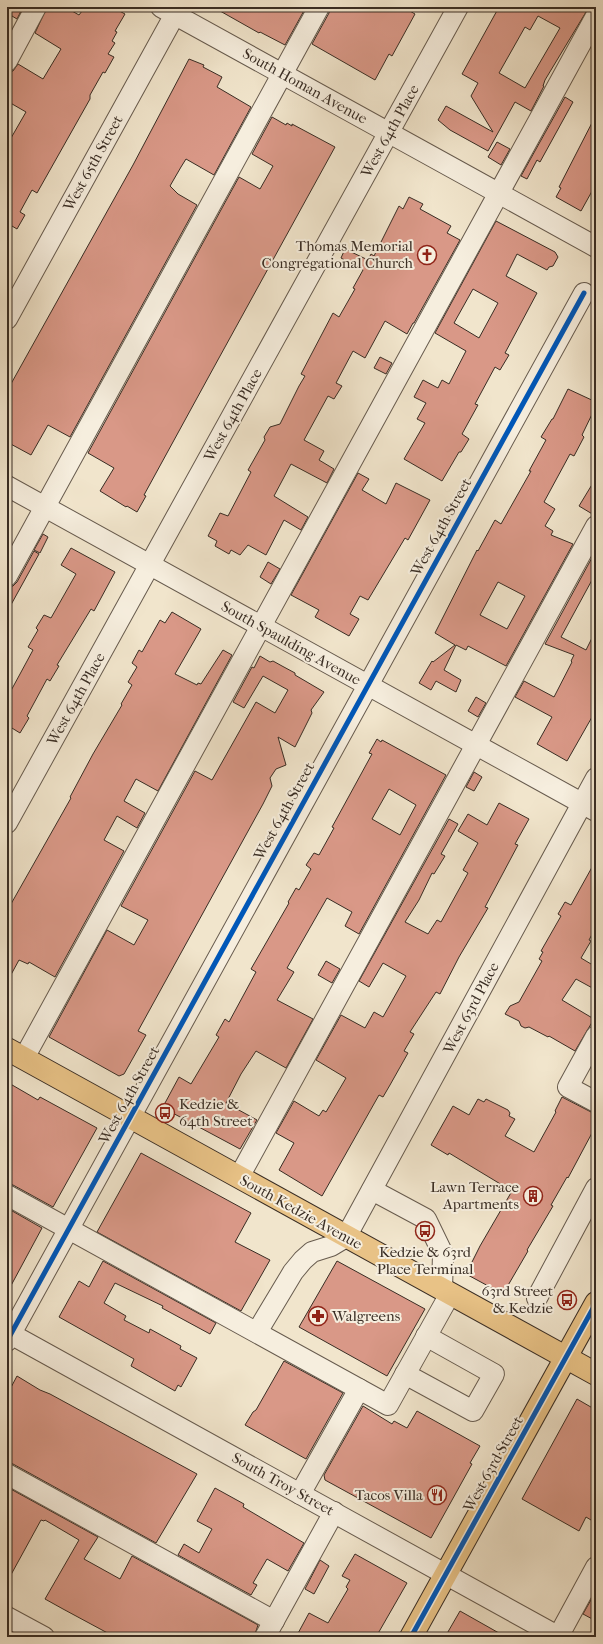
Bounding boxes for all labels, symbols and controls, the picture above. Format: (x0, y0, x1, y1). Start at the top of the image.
street label: South Homan Avenue (240, 44, 371, 128)
street label: West 64th Place (357, 81, 423, 181)
street label: West 65th Street (59, 112, 127, 215)
place label: Thomas Memorial Congregational Church (262, 237, 414, 272)
church icon: Thomas Memorial Congregational Church (416, 244, 438, 266)
street label: West 64th Place (200, 365, 266, 465)
street label: West 64th Street (406, 475, 476, 580)
street label: South Spaulding Avenue (218, 597, 364, 689)
street label: West 64th Place (43, 649, 109, 749)
street label: West 64th Street (249, 759, 319, 864)
street label: West 63rd Place (439, 959, 503, 1058)
street label: West 64th Street (94, 1043, 164, 1148)
place label: Kedzie & 64th Street (179, 1095, 253, 1130)
bus stop icon: Kedzie & 64th Street (154, 1102, 176, 1124)
street label: South Kedzie Avenue (237, 1171, 366, 1253)
place label: Lawn Terrace Apartments (430, 1178, 520, 1213)
building icon: Lawn Terrace Apartments (522, 1185, 544, 1207)
bus stop icon: Kedzie & 63rd Place Terminal (414, 1220, 436, 1242)
place label: Kedzie & 63rd Place Terminal (377, 1243, 473, 1278)
place label: 63rd Street & Kedzie (482, 1282, 554, 1317)
bus stop icon: 63rd Street & Kedzie (556, 1289, 578, 1311)
pharmacy icon: Walgreens (307, 1305, 329, 1327)
place label: Walgreens (331, 1307, 401, 1325)
street label: West 63rd Street (459, 1412, 527, 1516)
street label: South Troy Street (229, 1449, 338, 1520)
restaurant icon: Tacos Villa (426, 1484, 448, 1506)
place label: Tacos Villa (355, 1486, 424, 1504)

